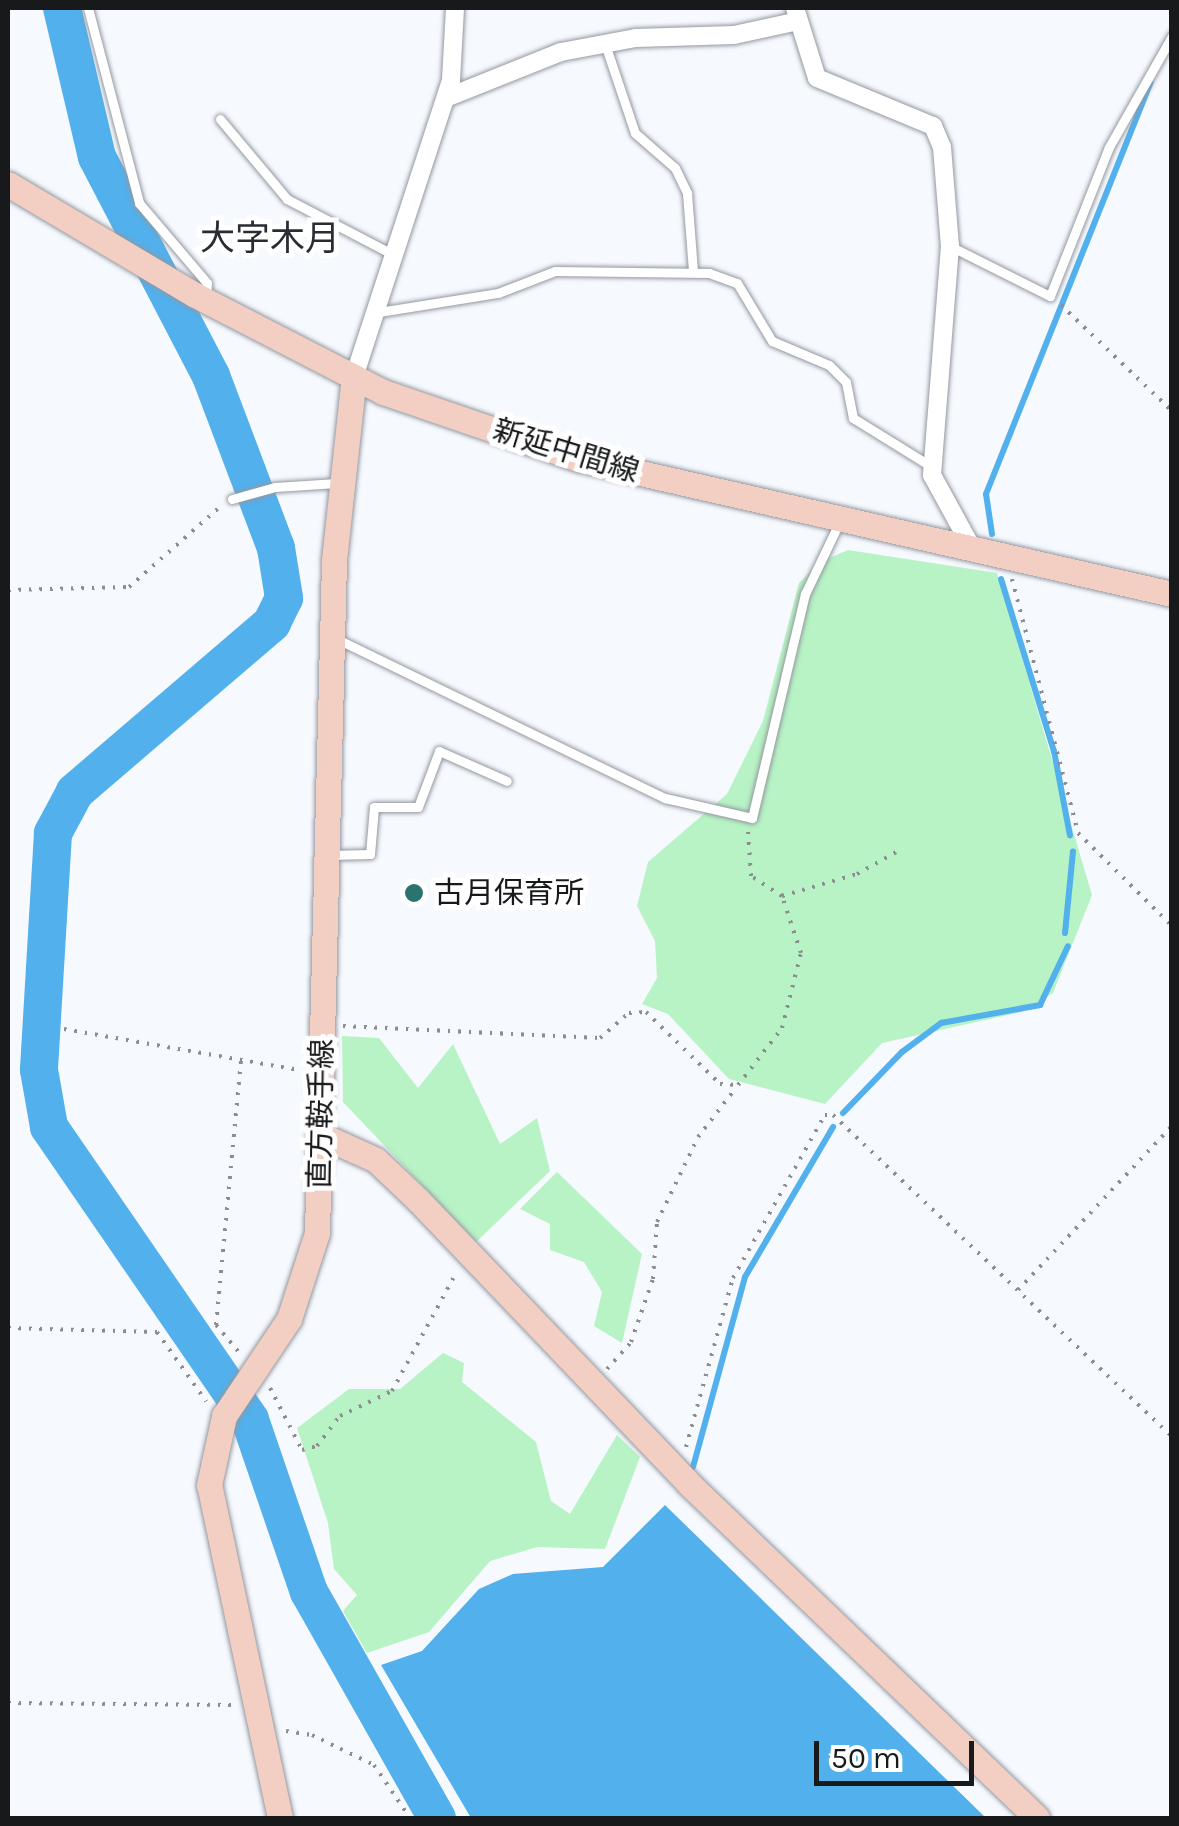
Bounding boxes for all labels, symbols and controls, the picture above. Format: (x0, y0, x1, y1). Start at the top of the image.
district label: 大字木月 (200, 218, 340, 260)
street label: 新延中間線 (489, 412, 643, 490)
place label: 古月保育所 (434, 875, 584, 911)
marker: 古月保育所 (403, 882, 425, 904)
street label: 直方鞍手線 (302, 1039, 340, 1189)
scale bar (819, 1721, 979, 1783)
text: 50 m (831, 1740, 901, 1776)

